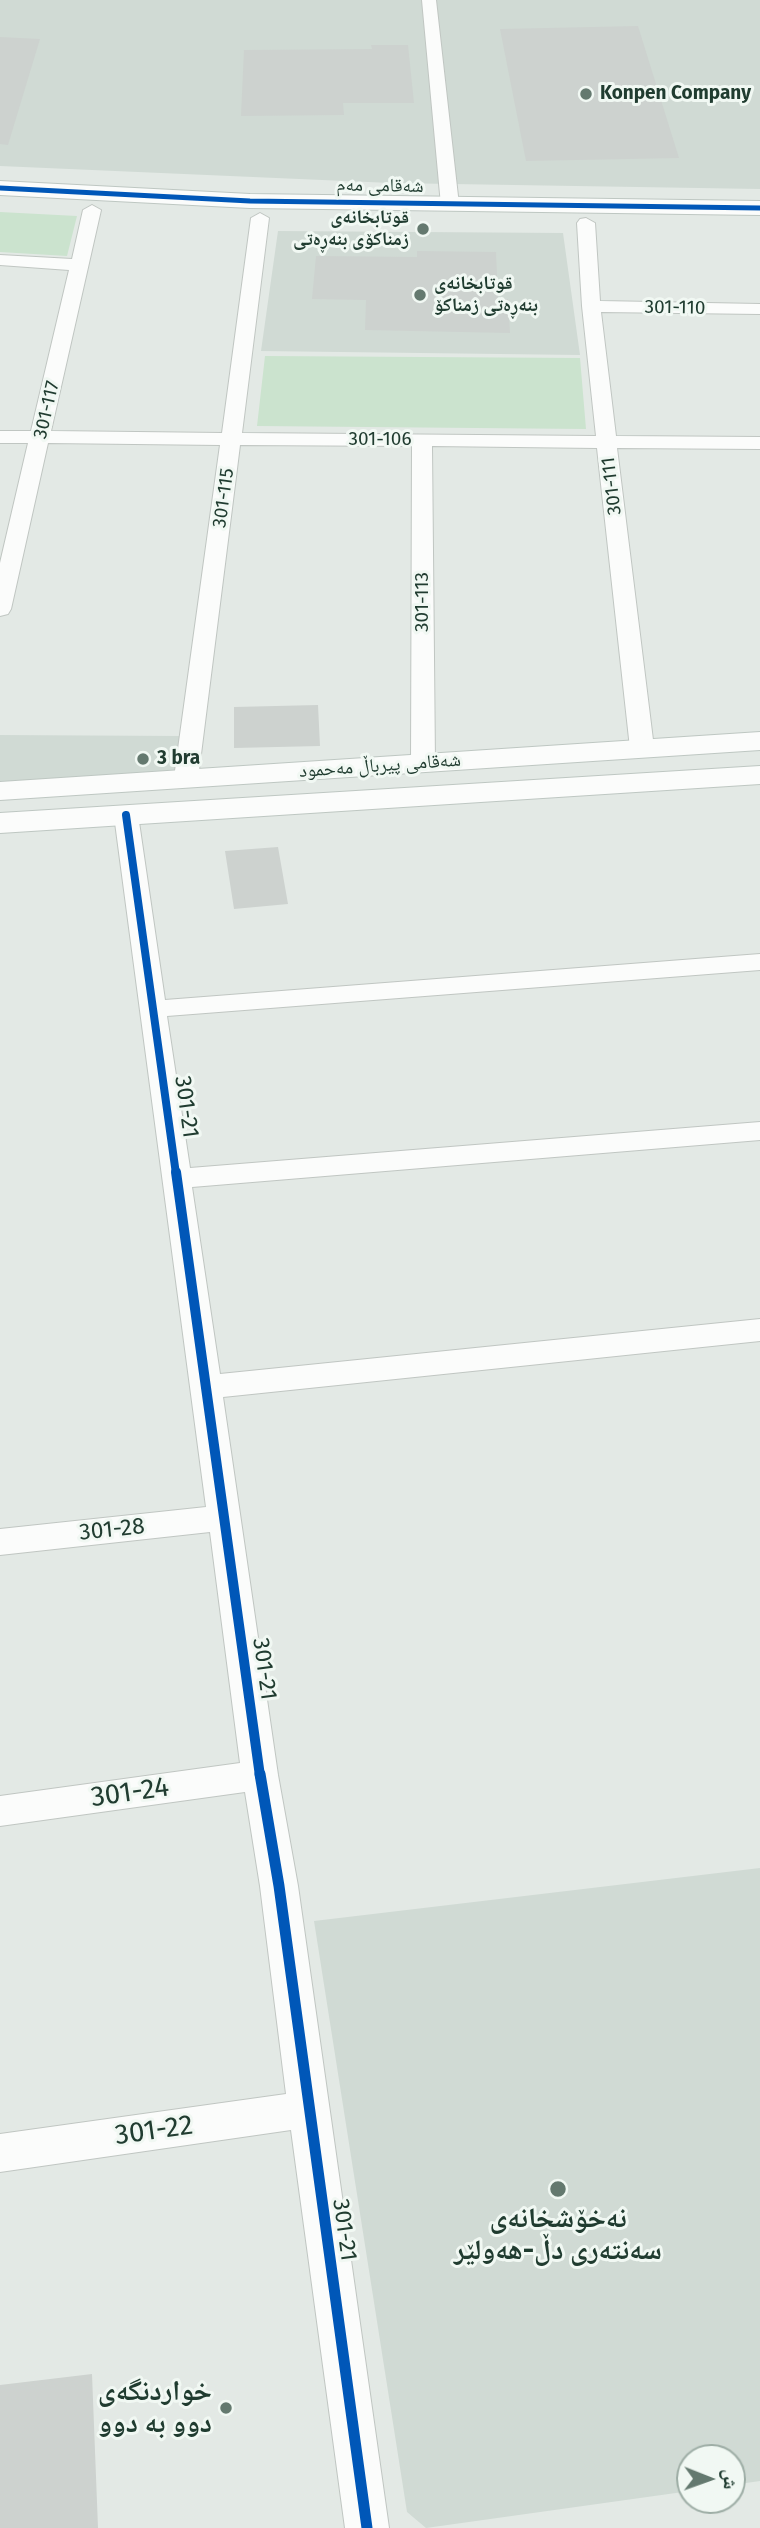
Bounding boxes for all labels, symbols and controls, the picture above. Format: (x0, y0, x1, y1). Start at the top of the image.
place label: Konpen Company (600, 83, 751, 105)
marker: Konpen Company (578, 86, 594, 102)
street label: شەقامی مەم (336, 174, 424, 198)
place label: قوتابخانەی زمناكۆی بنەڕەتی (293, 207, 409, 251)
marker: قوتابخانەی زمناكۆی بنەڕەتی (415, 221, 431, 237)
place label: قوتابخانەی بنەڕەتی زمناکۆ (434, 273, 538, 317)
marker: قوتابخانەی بنەڕەتی زمناکۆ (412, 287, 428, 303)
street label: 301-110 (644, 296, 706, 320)
street label: 301-117 (29, 379, 65, 441)
street label: 301-106 (348, 429, 412, 451)
street label: 301-111 (597, 456, 627, 516)
street label: 301-115 (209, 467, 239, 529)
street label: 301-113 (412, 572, 434, 632)
place label: 3 bra (157, 748, 200, 770)
street label: شەقامی پیرباڵ مەحمود (298, 749, 462, 783)
marker: 3 bra (135, 751, 151, 767)
street label: 301-21 (168, 1074, 204, 1140)
street label: 301-28 (78, 1513, 146, 1547)
street label: 301-21 (246, 1636, 282, 1702)
street label: 301-24 (89, 1771, 171, 1815)
street label: 301-22 (113, 2109, 195, 2153)
marker: نەخۆشخانەی سەنتەری دڵ-هەولێر (548, 2179, 568, 2199)
street label: 301-21 (326, 2197, 362, 2263)
place label: نەخۆشخانەی سەنتەری دڵ-هەولێر (454, 2202, 662, 2268)
place label: خواردنگەی دوو بە دوو (98, 2375, 212, 2441)
marker: خواردنگەی دوو بە دوو (218, 2400, 234, 2416)
north arrow (676, 2444, 746, 2514)
text: ش (719, 2469, 742, 2490)

